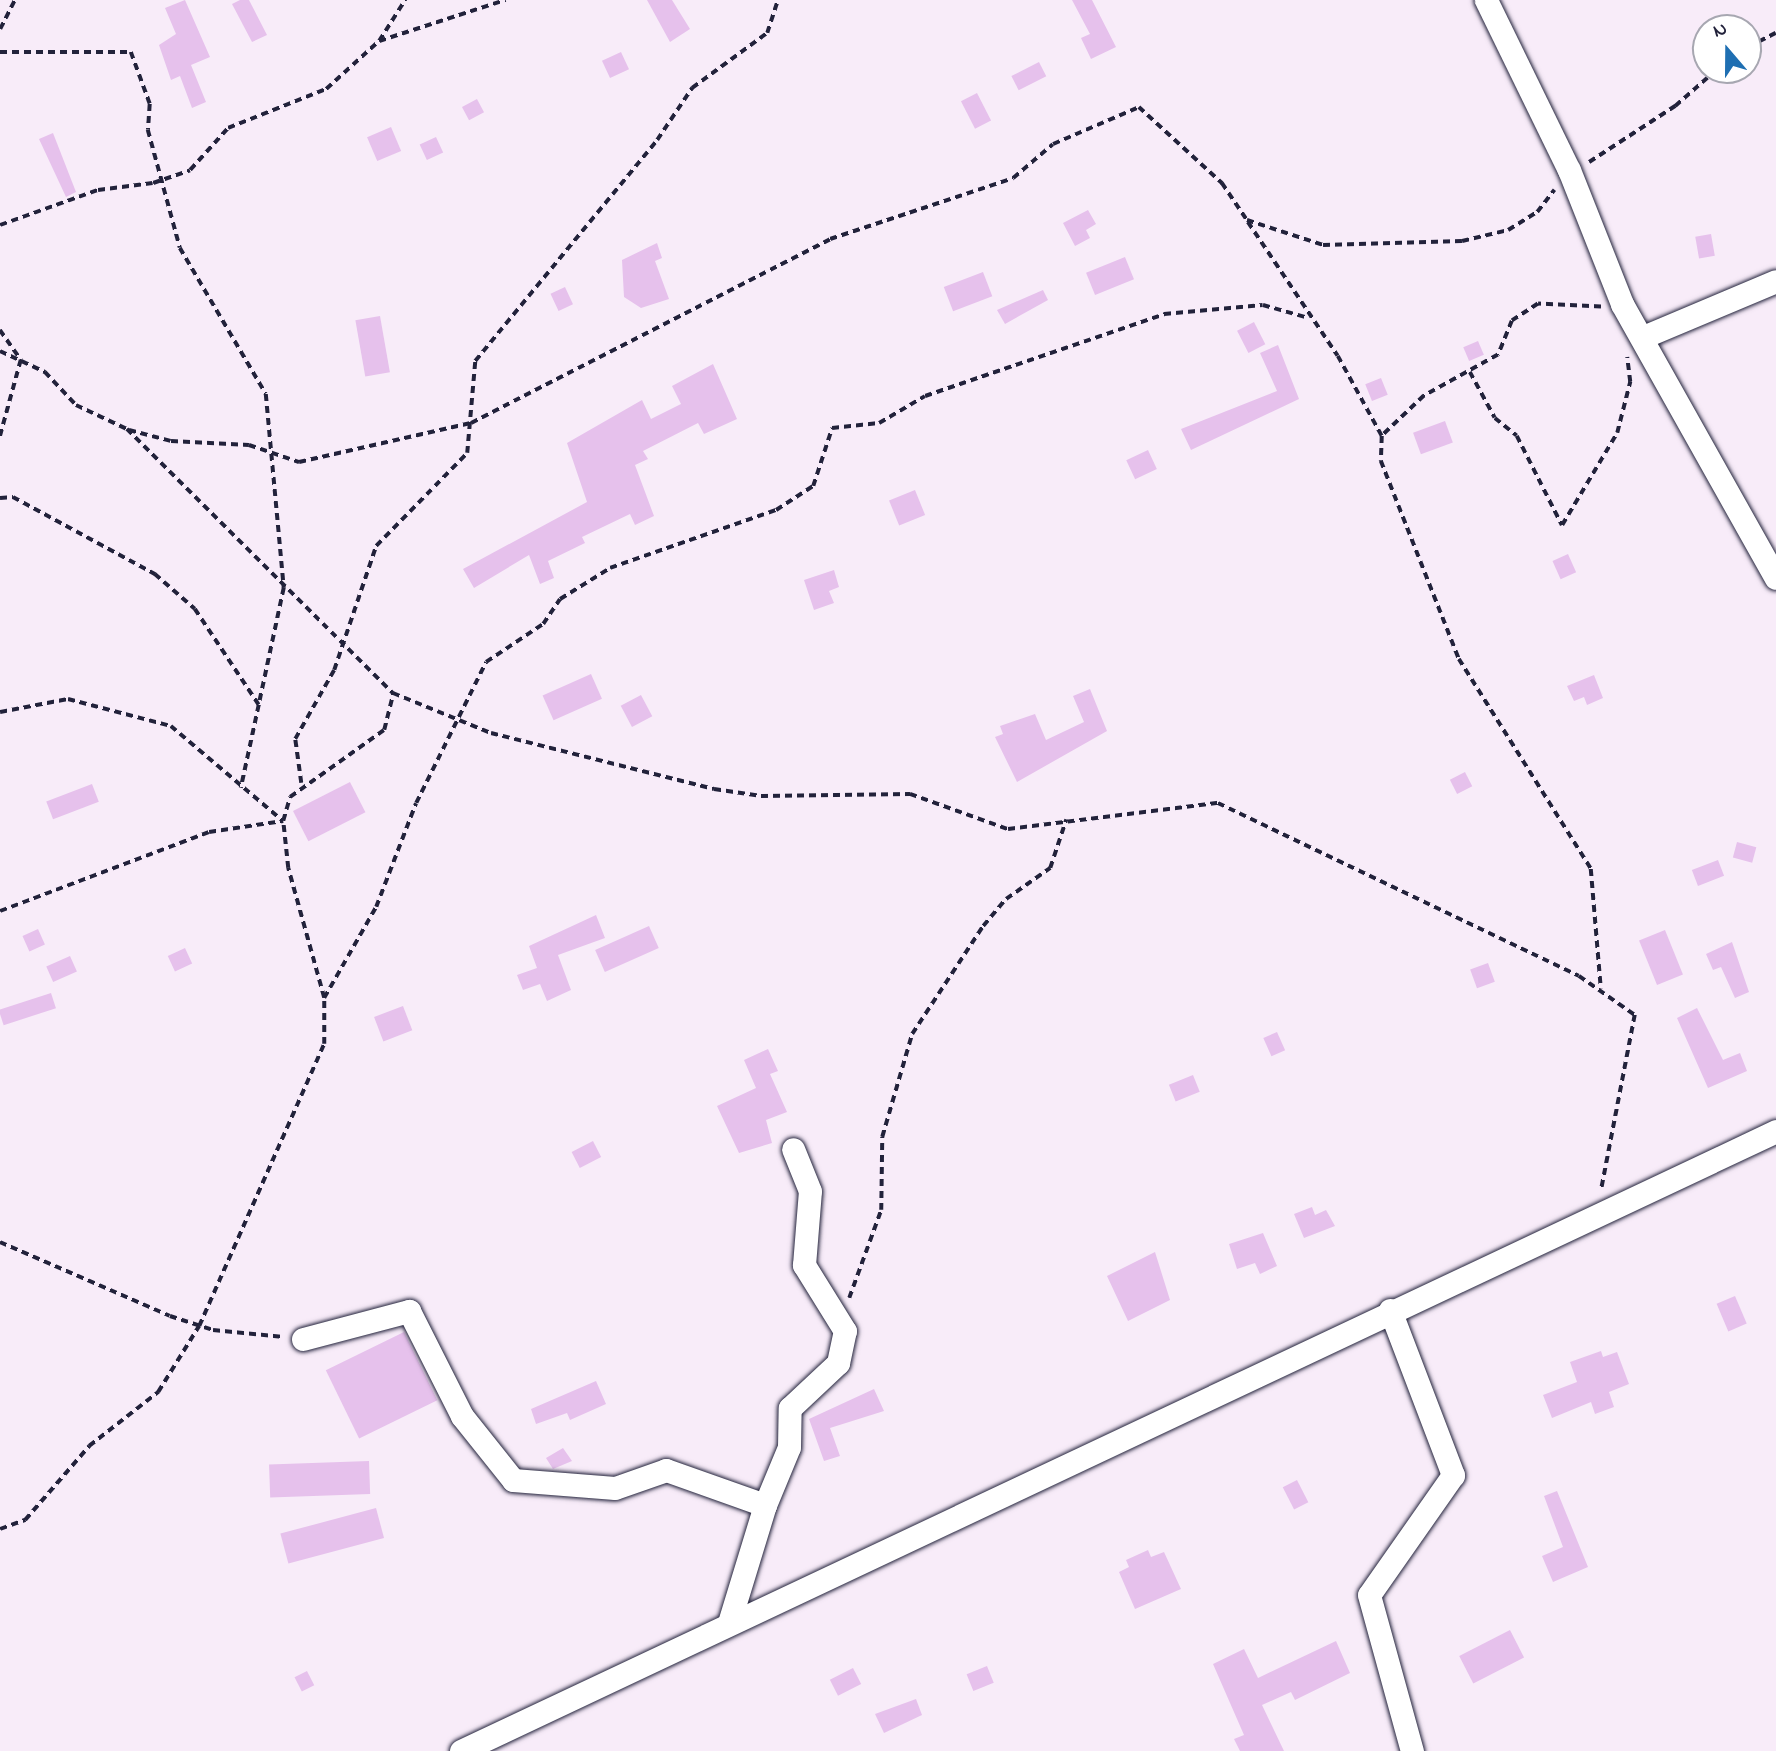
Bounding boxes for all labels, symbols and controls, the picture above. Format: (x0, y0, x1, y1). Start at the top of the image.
north arrow (1692, 14, 1762, 84)
text: N (1710, 16, 1731, 46)

